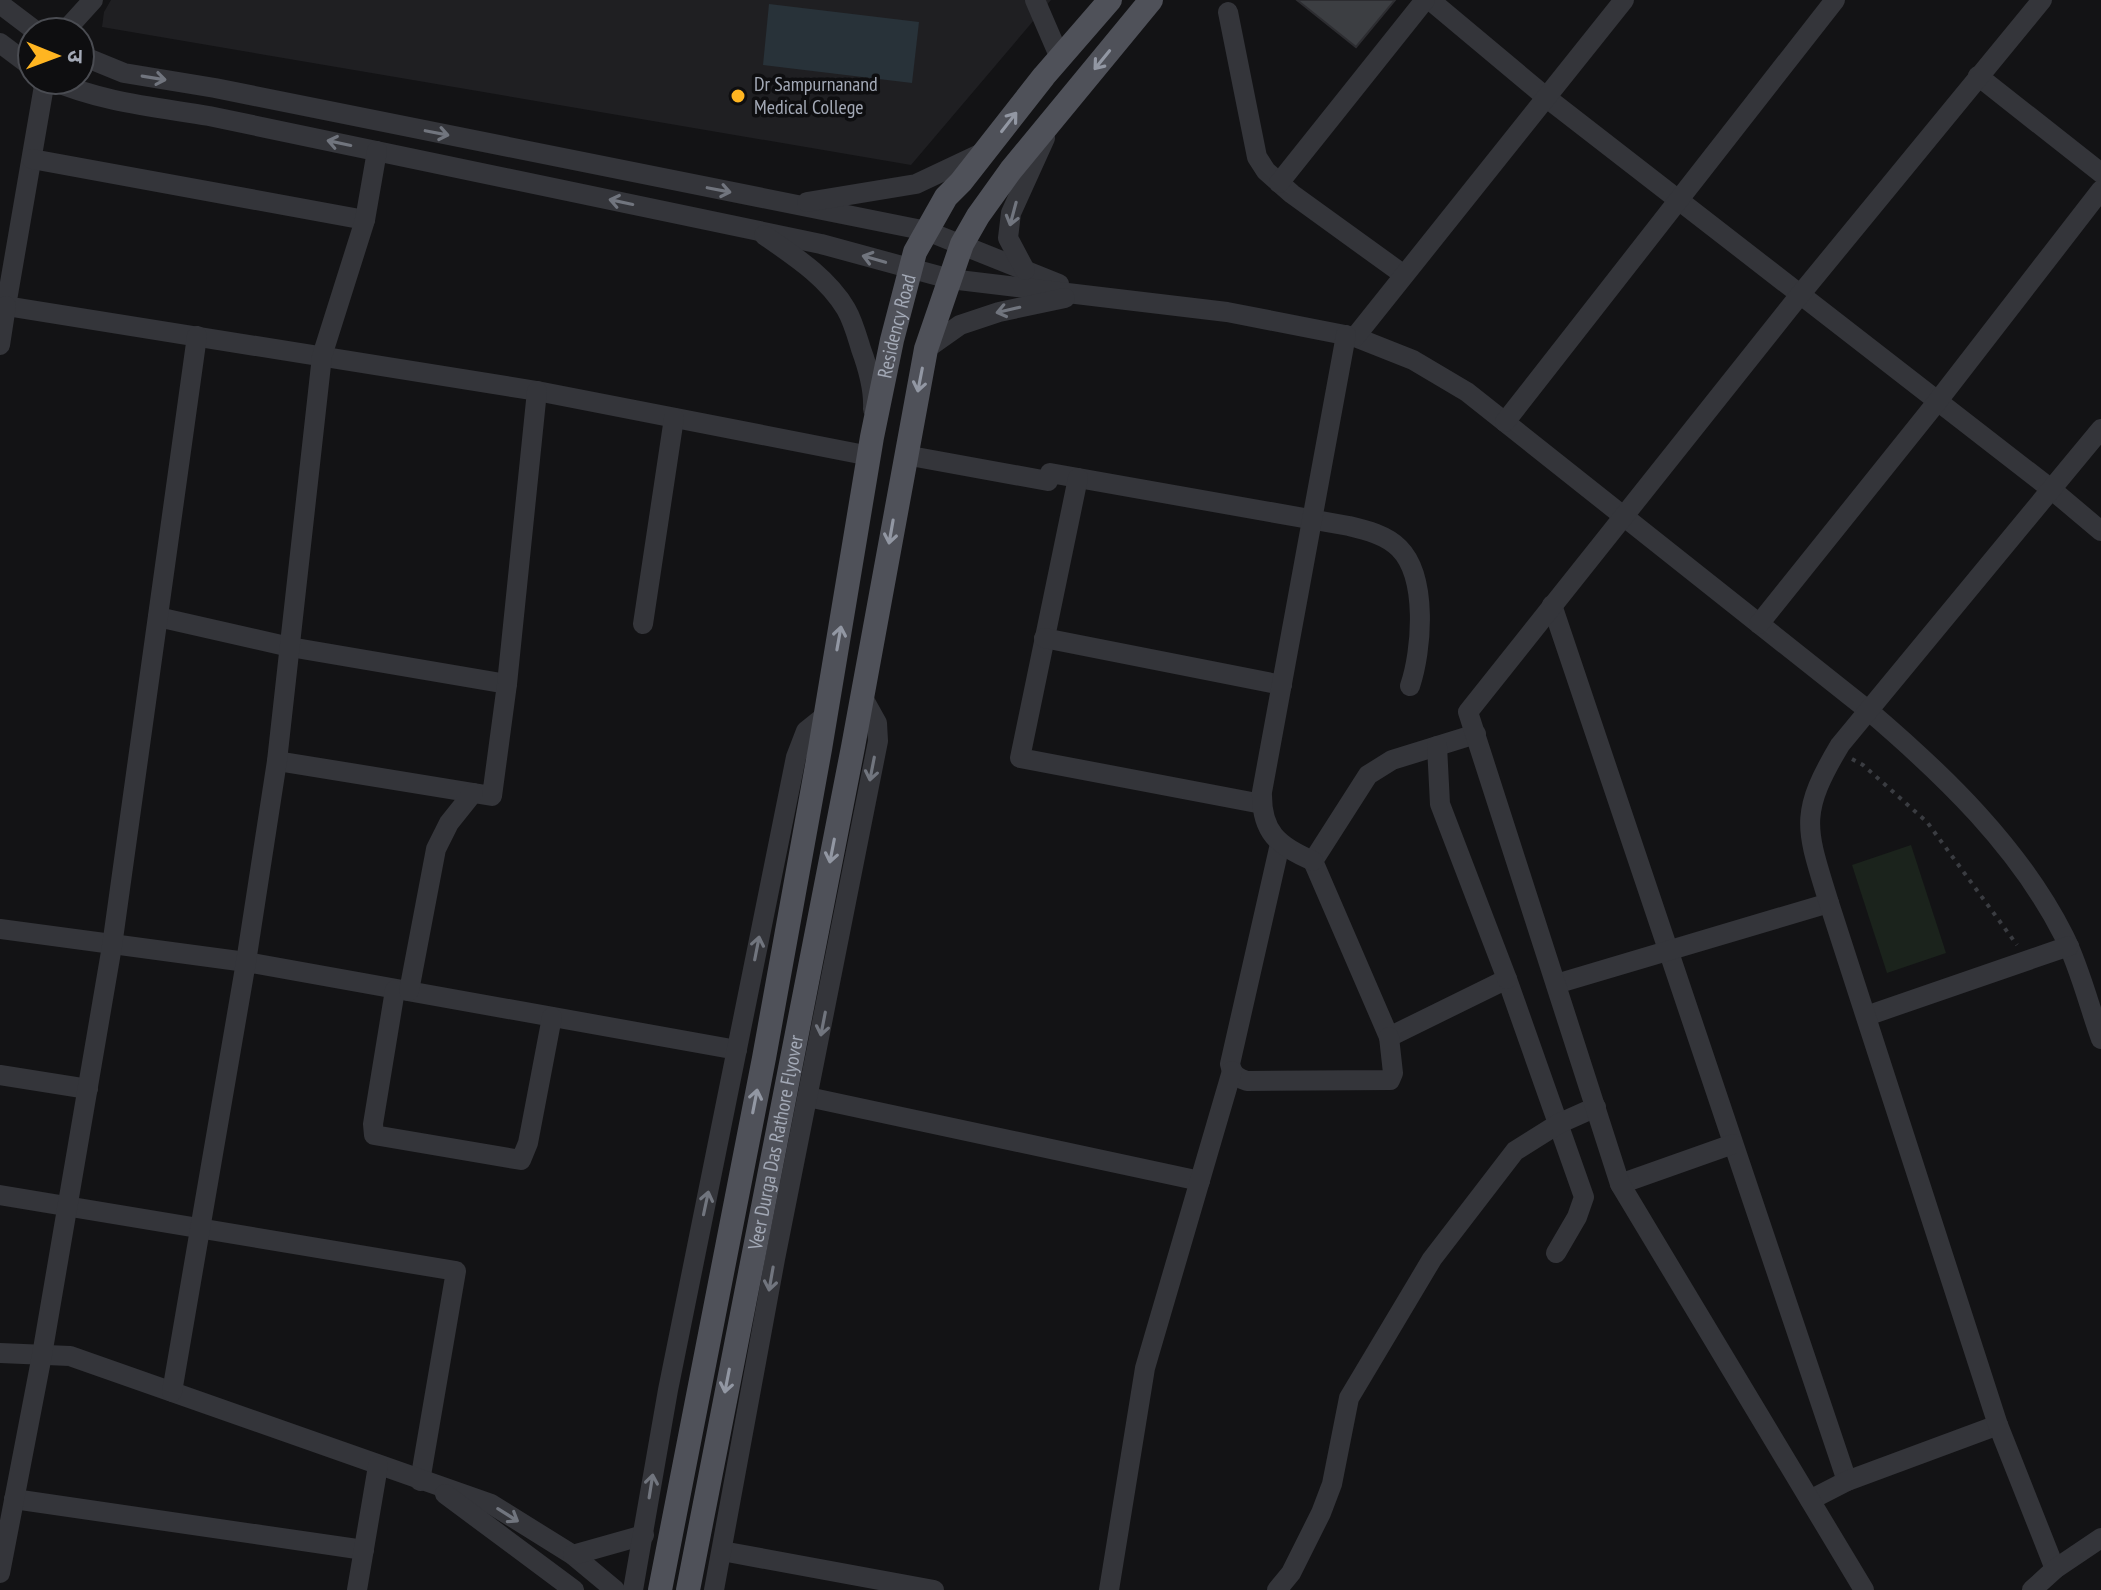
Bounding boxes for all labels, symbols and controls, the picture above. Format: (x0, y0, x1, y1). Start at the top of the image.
north arrow (16, 16, 96, 96)
text: उ (62, 50, 90, 64)
one-way arrow (1093, 50, 1111, 70)
one-way arrow (141, 71, 166, 86)
place label: Dr Sampurnanand Medical College (754, 71, 878, 120)
marker: Dr Sampurnanand Medical College (729, 87, 747, 105)
one-way arrow (1001, 112, 1018, 133)
one-way arrow (423, 126, 449, 141)
one-way arrow (327, 135, 352, 150)
one-way arrow (706, 183, 731, 198)
one-way arrow (609, 194, 634, 209)
one-way arrow (1005, 200, 1020, 226)
one-way arrow (862, 251, 888, 266)
street label: Residency Road (871, 271, 922, 380)
one-way arrow (996, 303, 1021, 318)
one-way arrow (911, 367, 926, 392)
one-way arrow (883, 518, 898, 544)
one-way arrow (832, 626, 847, 651)
one-way arrow (864, 756, 879, 781)
one-way arrow (824, 838, 839, 863)
one-way arrow (750, 936, 765, 961)
one-way arrow (814, 1011, 829, 1037)
street label: Veer Durga Das Rathore Flyover (742, 1032, 809, 1253)
one-way arrow (749, 1089, 764, 1115)
one-way arrow (700, 1191, 715, 1216)
one-way arrow (763, 1266, 778, 1292)
one-way arrow (719, 1367, 734, 1393)
one-way arrow (644, 1473, 659, 1499)
one-way arrow (496, 1507, 519, 1523)

